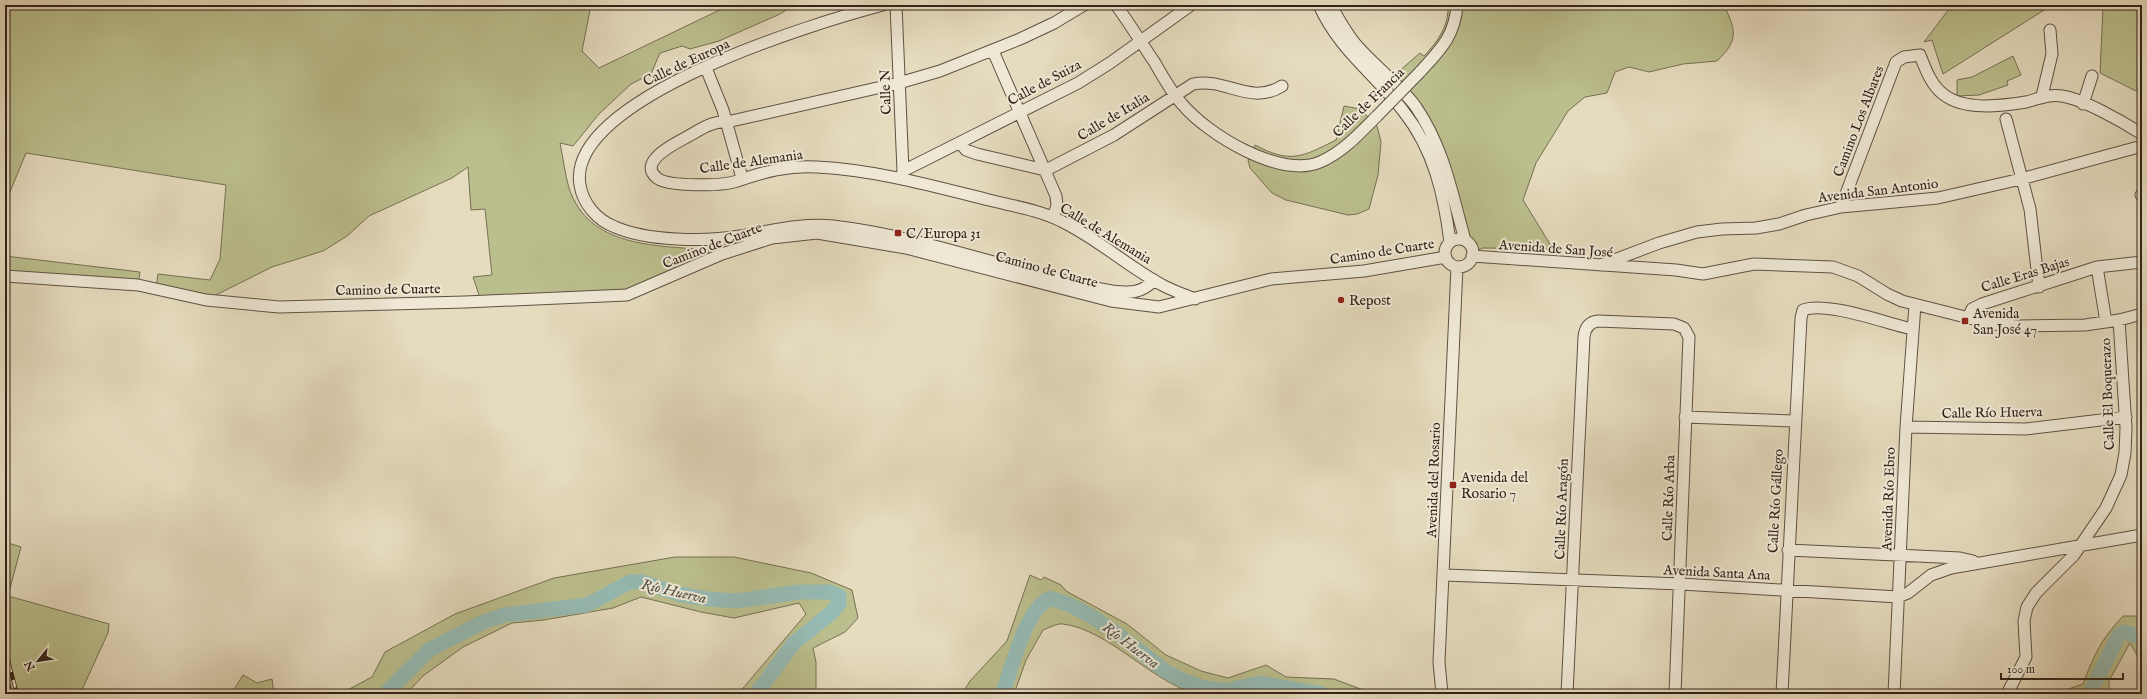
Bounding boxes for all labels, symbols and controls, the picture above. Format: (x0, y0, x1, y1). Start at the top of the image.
street label: Calle de Europa (640, 35, 733, 91)
street label: Calle de Suiza (1005, 56, 1085, 110)
street label: Calle de Francia (1329, 63, 1409, 142)
street label: Camino Los Albares (1829, 63, 1888, 179)
street label: Calle N (876, 69, 896, 115)
street label: Calle de Italia (1074, 88, 1153, 145)
street label: Calle de Alemania (698, 146, 805, 178)
street label: Avenida San Antonio (1816, 175, 1940, 207)
street label: Calle de Alemania (1056, 199, 1155, 269)
street label: Camino de Cuarte (660, 218, 765, 273)
place label: C/ Europa 31 (906, 225, 981, 243)
marker: C/ Europa 31 (893, 228, 903, 238)
street label: Camino de Cuarte (1329, 235, 1436, 269)
street label: Avenida de San José (1497, 236, 1614, 262)
street label: Camino de Cuarte (994, 248, 1100, 292)
street label: Calle Eras Bajas (1979, 253, 2072, 297)
street label: Camino de Cuarte (335, 280, 441, 300)
place label: Repost (1349, 292, 1391, 310)
marker: Repost (1336, 295, 1346, 305)
place label: Avenida San José 47 (1972, 305, 2037, 339)
marker: Avenida San José 47 (1960, 316, 1970, 326)
street label: Calle El Boquerazo (2097, 337, 2119, 450)
street label: Calle Río Huerva (1941, 403, 2044, 423)
street label: Avenida del Rosario (1423, 421, 1445, 539)
street label: Avenida Río Ebro (1878, 446, 1900, 552)
street label: Calle Río Gállego (1764, 448, 1788, 554)
street label: Calle Río Arba (1659, 454, 1680, 541)
street label: Calle Río Aragón (1551, 458, 1573, 560)
place label: Avenida del Rosario 7 (1460, 469, 1528, 503)
marker: Avenida del Rosario 7 (1448, 480, 1458, 490)
street label: Avenida Santa Ana (1662, 561, 1772, 585)
water label: Río Huerva (639, 575, 709, 608)
water label: Río Huerva (1099, 618, 1163, 673)
north arrow (18, 641, 58, 681)
scale bar (2001, 655, 2123, 681)
text: N (22, 657, 39, 674)
text: 100 m (2007, 662, 2035, 677)

